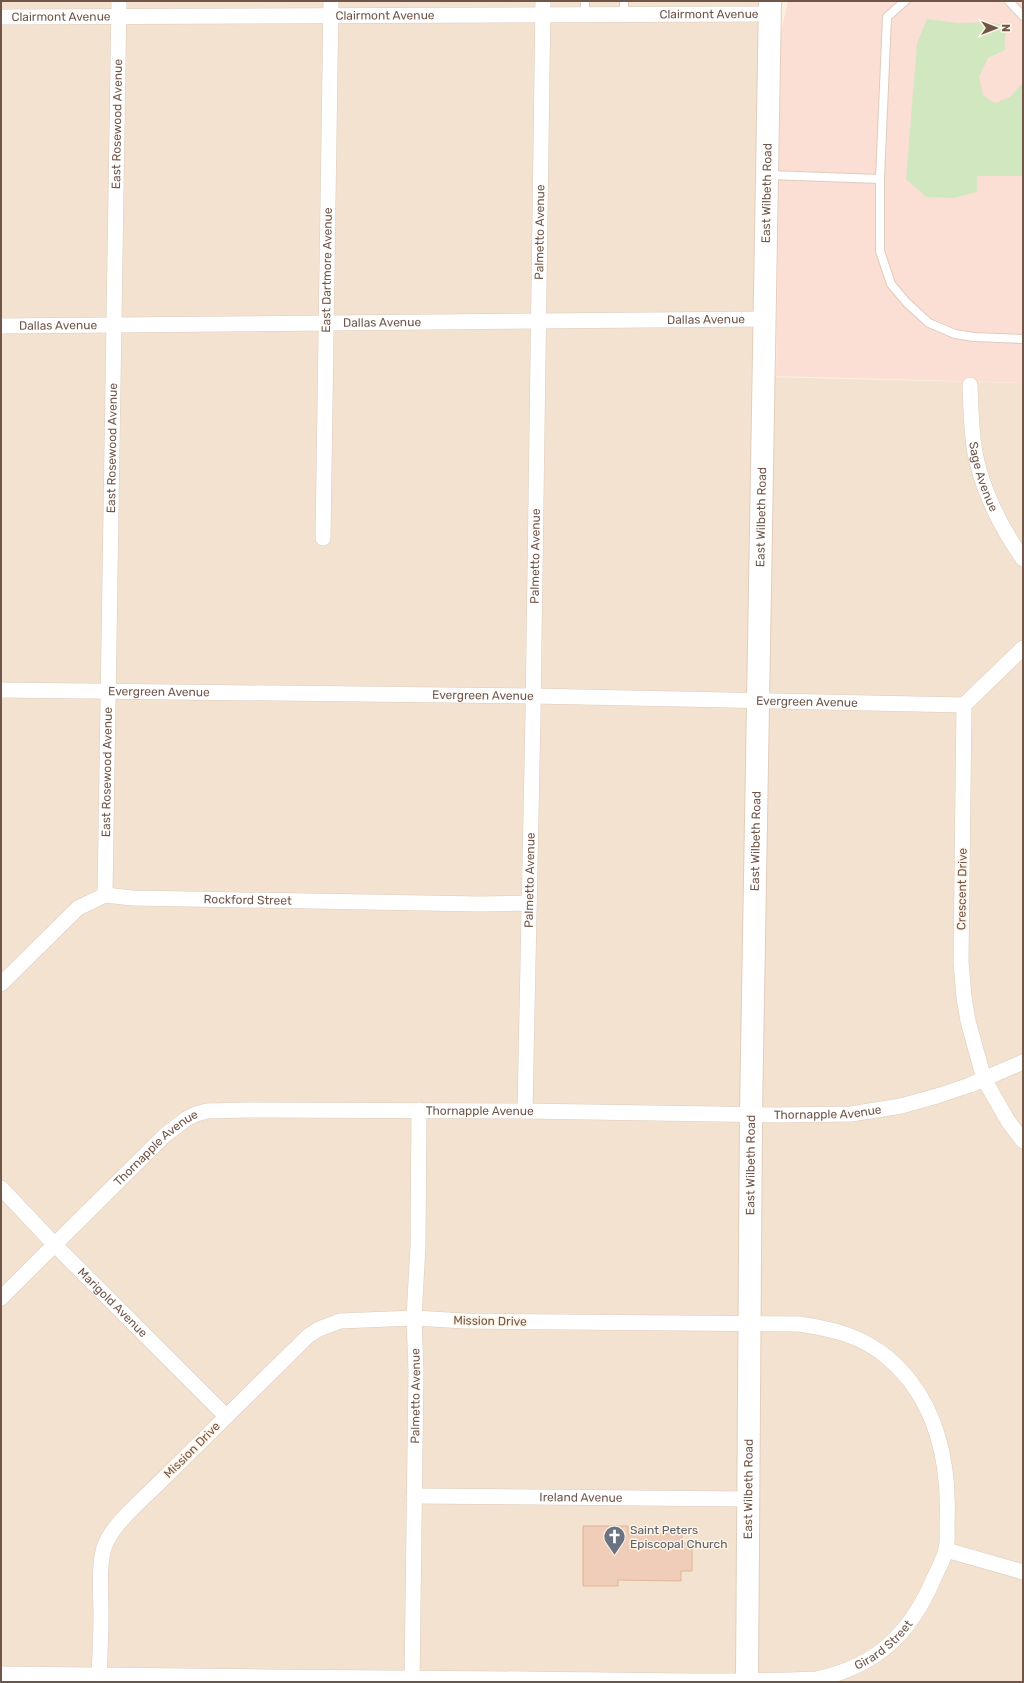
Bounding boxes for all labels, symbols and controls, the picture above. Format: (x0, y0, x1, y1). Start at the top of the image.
street label: Clairmont Avenue (659, 7, 759, 21)
street label: Clairmont Avenue (335, 8, 435, 23)
north arrow (976, 8, 1016, 48)
street label: Clairmont Avenue (11, 10, 111, 24)
text: N (999, 24, 1012, 32)
street label: East Rosewood Avenue (109, 59, 125, 189)
street label: East Wilbeth Road (759, 143, 775, 243)
street label: Palmetto Avenue (532, 184, 547, 280)
street label: East Dartmore Avenue (319, 207, 335, 333)
street label: Dallas Avenue (667, 312, 745, 327)
street label: Dallas Avenue (343, 315, 421, 330)
street label: Dallas Avenue (19, 318, 97, 333)
street label: East Rosewood Avenue (104, 383, 120, 513)
street label: Sage Avenue (966, 441, 1001, 514)
street label: East Wilbeth Road (753, 467, 769, 567)
street label: Palmetto Avenue (528, 508, 543, 604)
street label: Evergreen Avenue (108, 684, 210, 699)
street label: Evergreen Avenue (432, 688, 534, 703)
street label: Evergreen Avenue (756, 694, 858, 710)
street label: East Rosewood Avenue (99, 707, 115, 837)
street label: East Wilbeth Road (748, 791, 764, 891)
street label: Palmetto Avenue (522, 832, 538, 928)
street label: Crescent Drive (954, 847, 970, 930)
street label: Rockford Street (203, 892, 292, 908)
street label: Thornapple Avenue (774, 1102, 883, 1122)
street label: Thornapple Avenue (426, 1104, 534, 1118)
street label: Thornapple Avenue (111, 1107, 200, 1189)
street label: East Wilbeth Road (743, 1115, 758, 1215)
street label: Marigold Avenue (75, 1265, 150, 1340)
street label: Mission Drive (453, 1313, 527, 1329)
street label: Palmetto Avenue (408, 1348, 423, 1444)
street label: Mission Drive (161, 1419, 223, 1481)
street label: East Wilbeth Road (741, 1439, 756, 1539)
street label: Ireland Avenue (539, 1490, 623, 1505)
place label: Saint Peters Episcopal Church (630, 1523, 728, 1551)
church icon: Saint Peters Episcopal Church (602, 1524, 628, 1557)
street label: Girard Street (852, 1617, 916, 1673)

